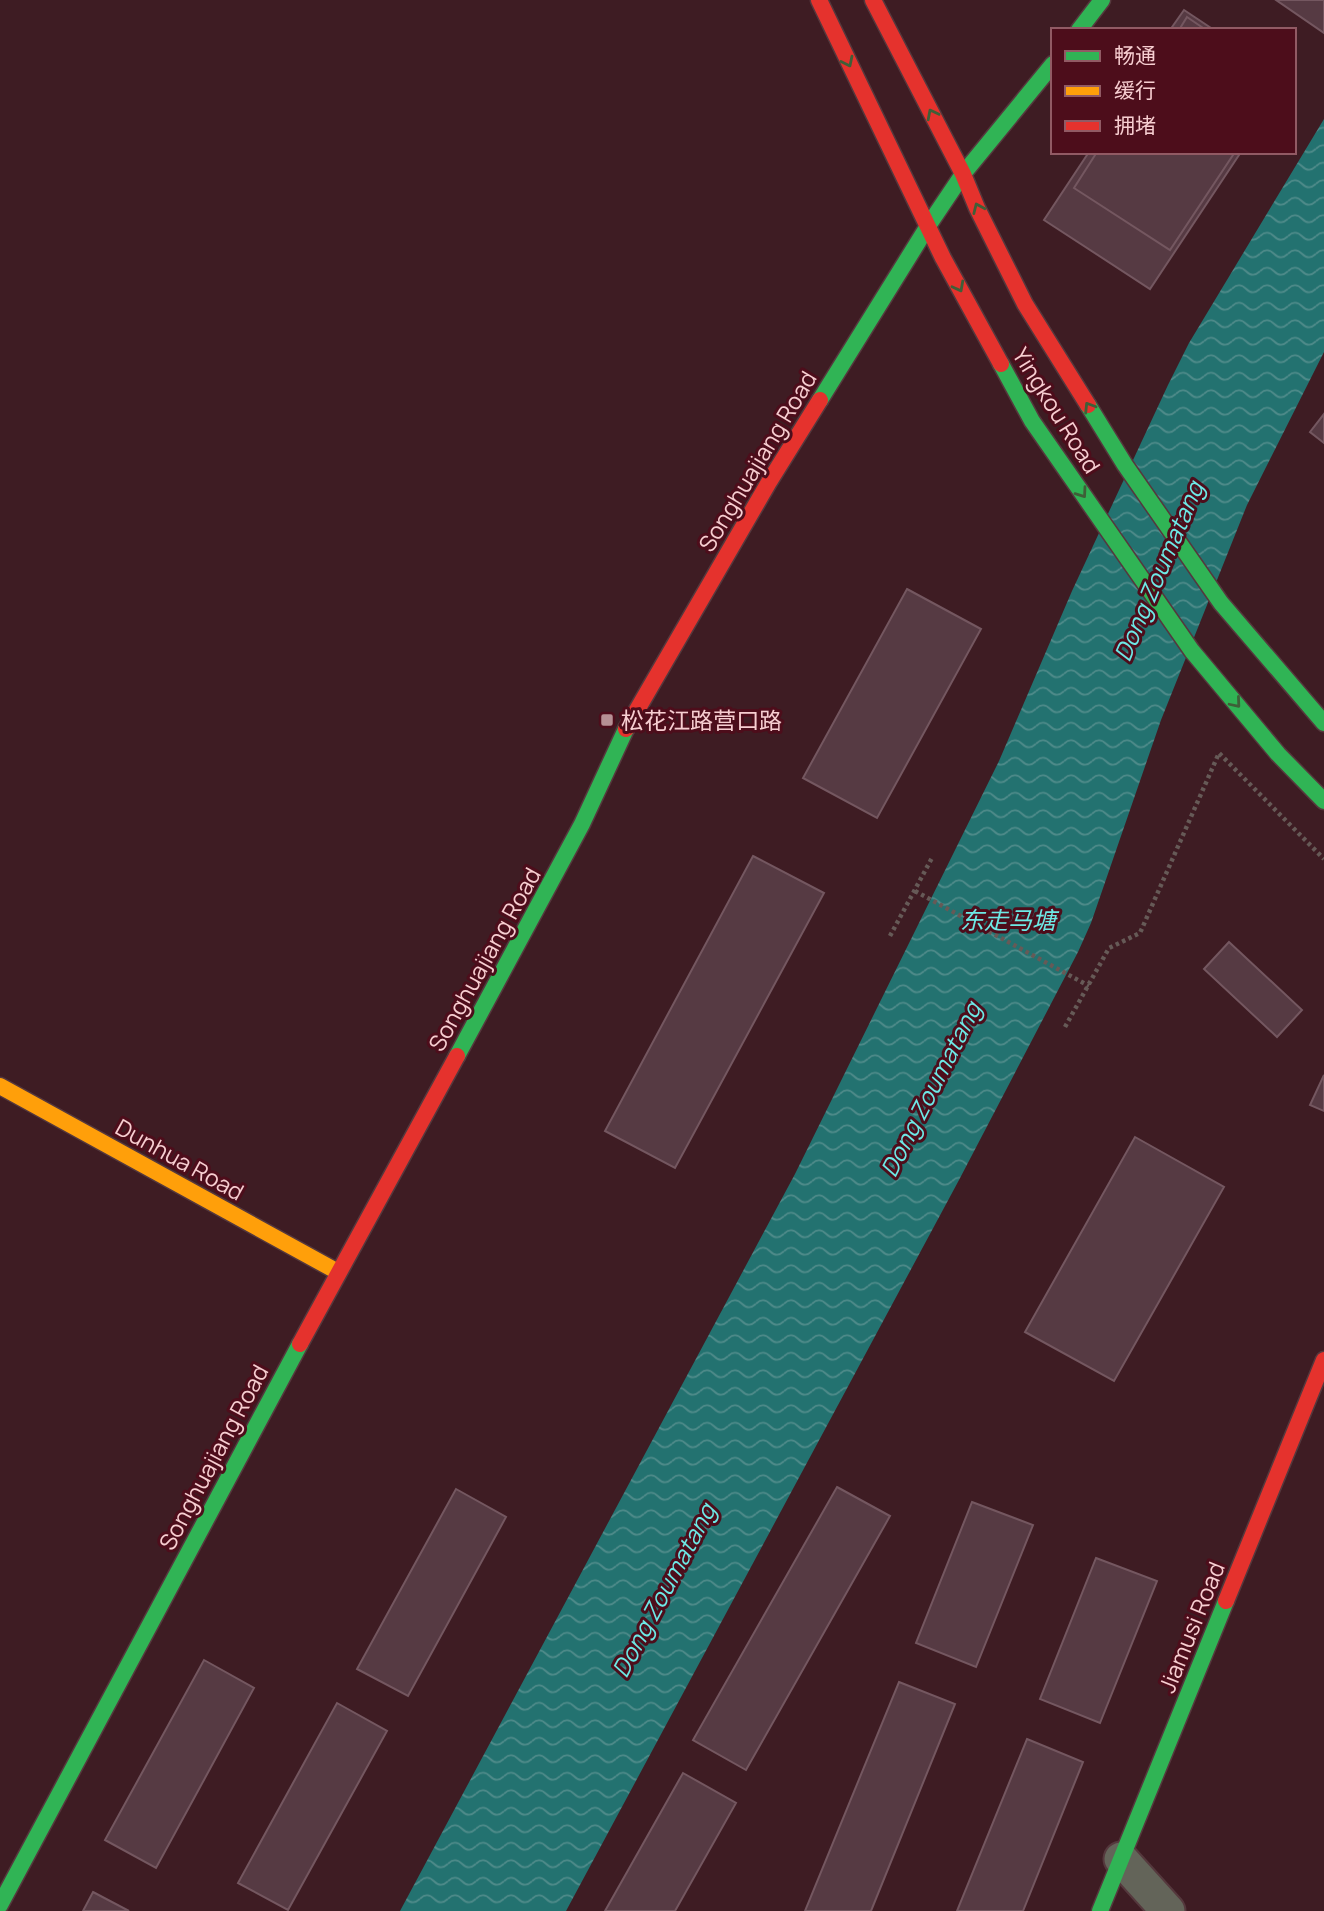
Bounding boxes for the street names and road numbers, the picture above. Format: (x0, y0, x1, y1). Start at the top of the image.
street label: Yingkou Road (1006, 341, 1108, 479)
street label: Songhuajiang Road (690, 365, 824, 557)
street label: Songhuajiang Road (420, 861, 548, 1057)
street label: Dunhua Road (110, 1111, 250, 1207)
street label: Songhuajiang Road (151, 1359, 275, 1555)
street label: Jiamusi Road (1150, 1557, 1232, 1697)

